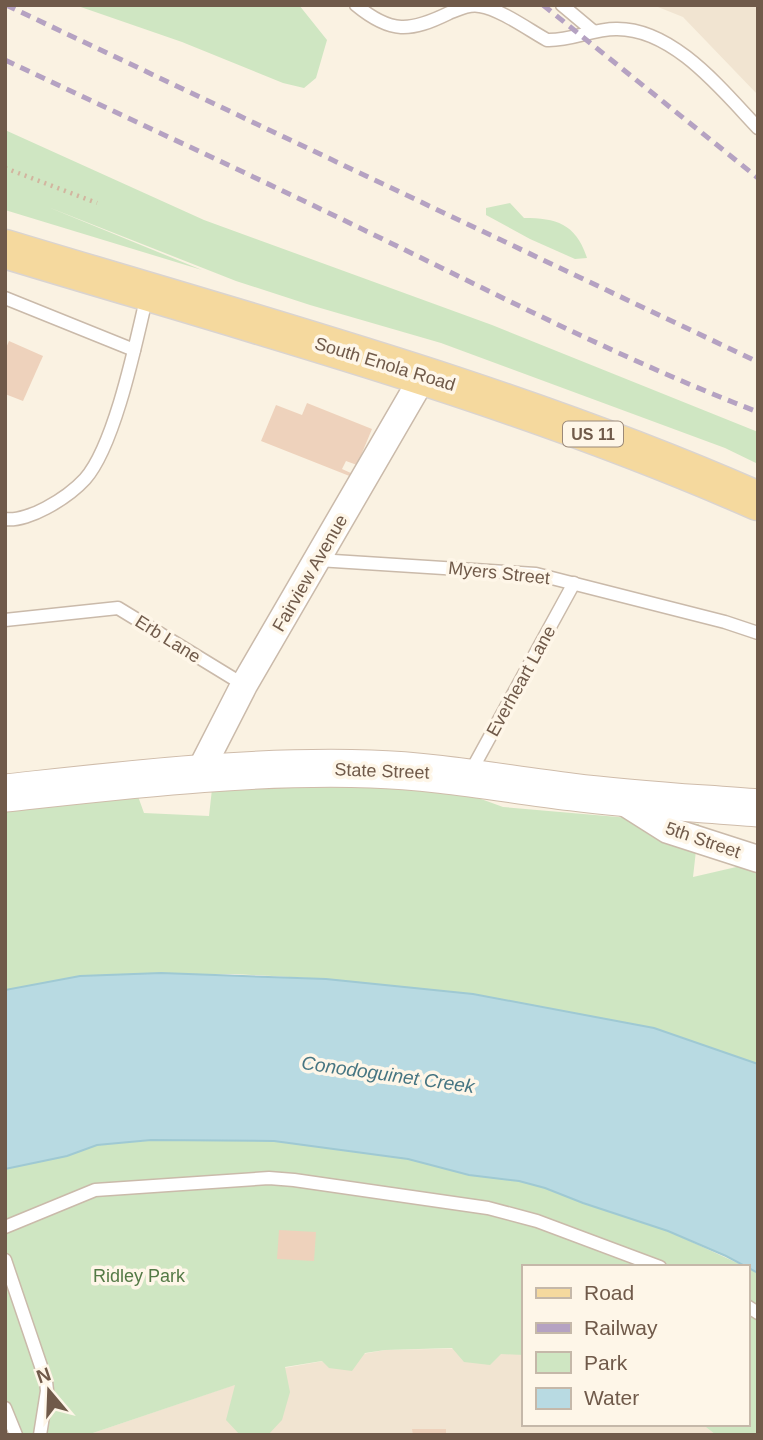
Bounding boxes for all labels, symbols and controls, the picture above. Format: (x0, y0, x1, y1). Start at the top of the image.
street label: South Enola Road (312, 333, 458, 395)
road number: US 11 (563, 422, 623, 446)
street label: Fairview Avenue (268, 511, 352, 635)
street label: Myers Street (447, 558, 551, 588)
street label: Erb Lane (132, 611, 204, 667)
street label: Everheart Lane (482, 622, 560, 740)
street label: State Street (334, 759, 430, 783)
street label: 5th Street (663, 818, 743, 862)
water label: Conodoguinet Creek (300, 1052, 477, 1097)
legend (522, 1265, 749, 1426)
park label: Ridley Park (93, 1266, 186, 1286)
text: Road (584, 1281, 634, 1304)
text: Railway (584, 1316, 658, 1339)
text: Park (584, 1351, 628, 1374)
north arrow (14, 1356, 84, 1426)
text: N (34, 1363, 54, 1388)
text: Water (584, 1386, 639, 1409)

